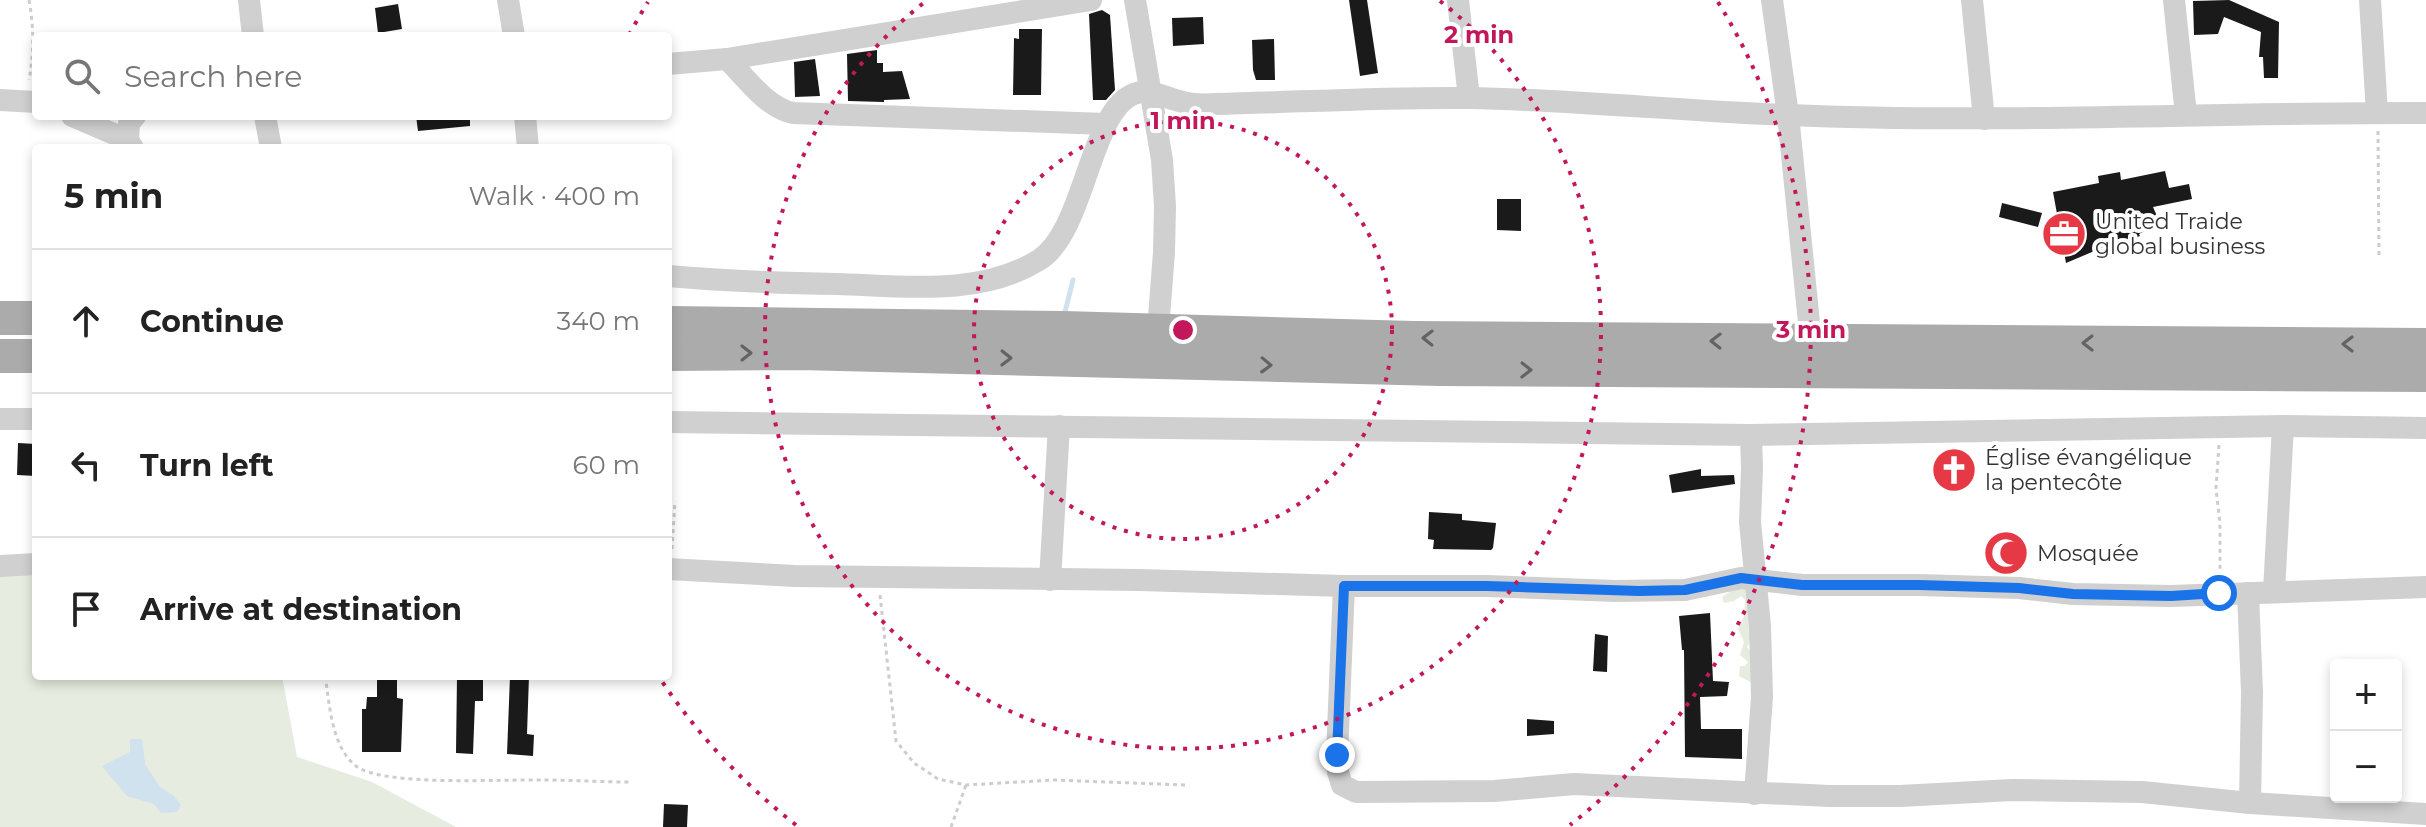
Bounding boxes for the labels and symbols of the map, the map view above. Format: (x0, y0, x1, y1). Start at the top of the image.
text: 2 min (1444, 20, 1514, 49)
text: 1 min (1150, 106, 1216, 135)
place label: United Traide global business (2095, 208, 2266, 260)
office icon: United Traide global business (2040, 210, 2088, 258)
text: 3 min (1775, 315, 1846, 344)
centre of rings (1169, 316, 1197, 344)
one-way arrow (1421, 329, 1434, 347)
one-way arrow (1709, 332, 1722, 350)
one-way arrow (2081, 334, 2094, 352)
one-way arrow (2341, 336, 2354, 353)
one-way arrow (740, 344, 753, 362)
one-way arrow (1000, 349, 1013, 367)
one-way arrow (1260, 356, 1273, 373)
one-way arrow (1520, 361, 1533, 379)
place label: Église évangélique la pentecôte (1985, 444, 2192, 496)
church icon: Église évangélique la pentecôte (1930, 446, 1978, 494)
mosque icon: Mosquée (1982, 529, 2030, 577)
place label: Mosquée (2037, 540, 2139, 567)
route start (2201, 575, 2237, 611)
route end (1319, 737, 1355, 773)

